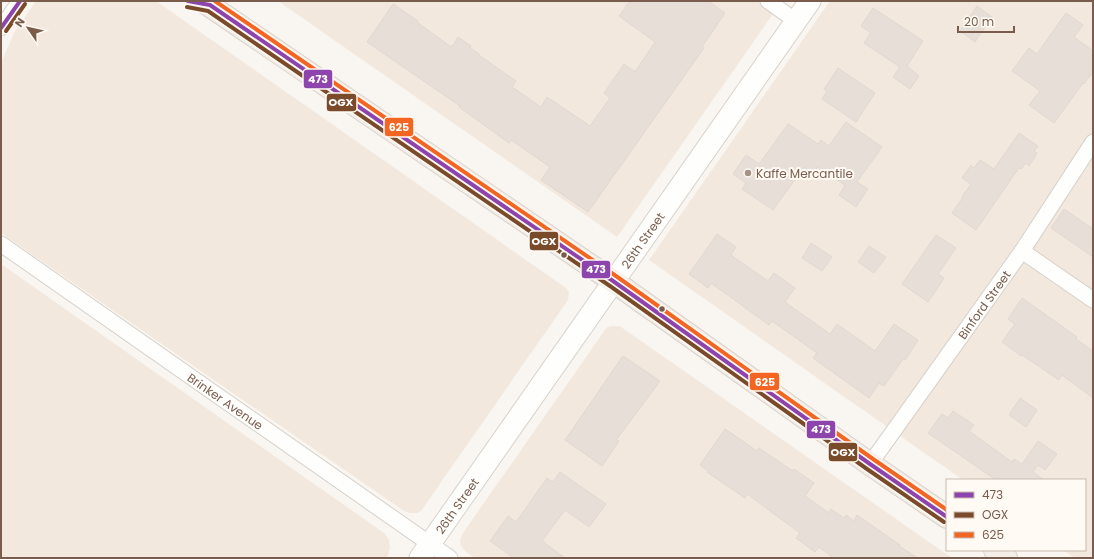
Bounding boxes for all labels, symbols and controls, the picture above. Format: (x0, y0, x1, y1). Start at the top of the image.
north arrow (8, 8, 48, 48)
scale bar (958, 8, 1014, 34)
text: 20 m (964, 13, 994, 30)
text: N (11, 15, 29, 30)
line badge: 473 (303, 69, 333, 89)
text: 473 (308, 71, 328, 87)
line badge: OGX (326, 93, 357, 112)
text: OGX (329, 94, 354, 110)
line badge: 625 (384, 117, 414, 137)
text: 625 (389, 119, 409, 135)
place label: Kaffe Mercantile (756, 165, 853, 182)
marker: Kaffe Mercantile (743, 168, 753, 178)
street label: 26th Street (617, 209, 668, 272)
line badge: OGX (529, 231, 559, 251)
text: OGX (532, 233, 557, 249)
unlabelled marker (559, 250, 569, 260)
line badge: 473 (581, 260, 611, 279)
text: 473 (586, 261, 606, 277)
street label: Binford Street (954, 267, 1014, 342)
unlabelled marker (657, 304, 667, 314)
street label: Brinker Avenue (184, 369, 267, 433)
line badge: 625 (749, 372, 780, 391)
text: 625 (755, 374, 775, 390)
line badge: 473 (806, 420, 836, 439)
text: 473 (811, 421, 831, 437)
line badge: OGX (828, 442, 858, 462)
text: OGX (831, 444, 856, 460)
street label: 26th Street (431, 474, 482, 537)
legend (946, 479, 1086, 551)
text: 473 (982, 486, 1003, 503)
text: OGX (982, 506, 1008, 523)
text: 625 (982, 526, 1004, 543)

